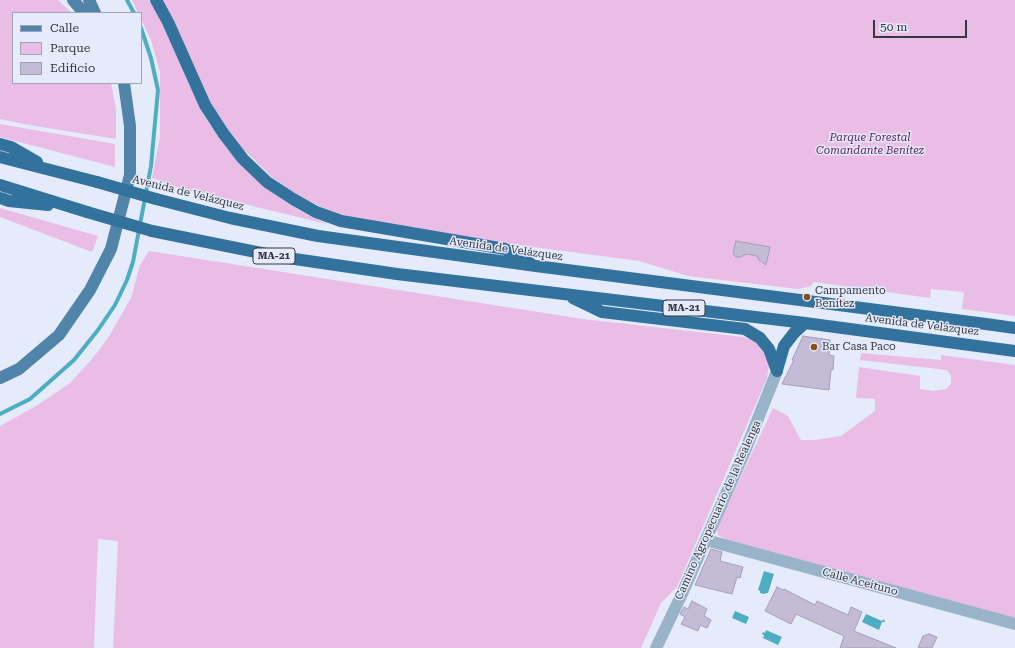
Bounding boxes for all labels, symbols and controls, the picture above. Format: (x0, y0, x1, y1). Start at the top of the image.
legend (12, 12, 142, 84)
scale bar (875, 12, 969, 38)
text: 50 m (880, 20, 907, 34)
text: Calle (50, 21, 79, 35)
text: Parque (50, 41, 90, 55)
text: Edificio (50, 61, 95, 75)
park label: Parque Forestal Comandante Benítez (816, 131, 924, 157)
street label: Avenida de Velázquez (131, 173, 245, 213)
street label: Avenida de Velázquez (448, 235, 564, 263)
road number: MA-21 (253, 248, 295, 264)
place label: Campamento Benítez (815, 284, 886, 310)
marker: Campamento Benítez (802, 292, 812, 302)
road number: MA-21 (663, 300, 705, 316)
street label: Avenida de Velázquez (864, 311, 980, 339)
place label: Bar Casa Paco (822, 340, 896, 354)
marker: Bar Casa Paco (809, 342, 819, 352)
street label: Camino Agropecuario de la Realenga (672, 418, 764, 602)
street label: Calle Aceituno (821, 566, 899, 598)

